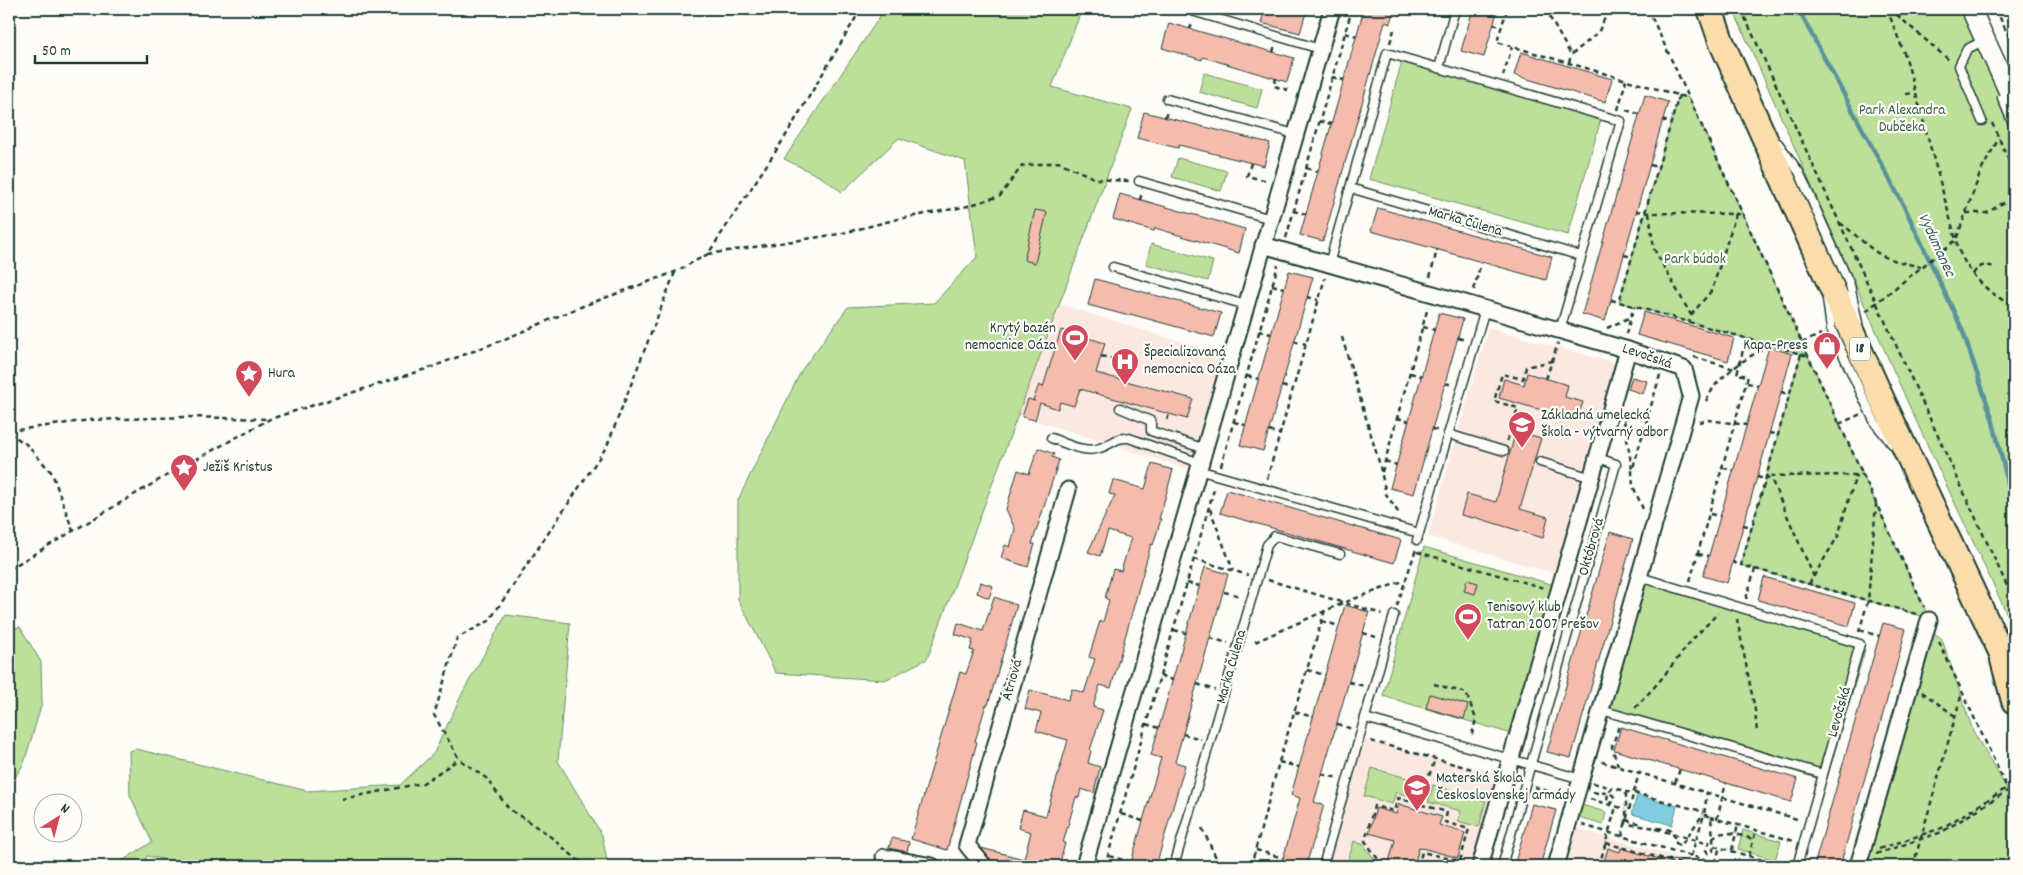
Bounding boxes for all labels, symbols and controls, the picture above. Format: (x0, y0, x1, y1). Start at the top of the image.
scale bar (35, 32, 148, 64)
text: 50 m (42, 41, 71, 63)
park label: Park Alexandra Dubčeka (1859, 100, 1946, 139)
street label: Marka Čulena (1425, 201, 1505, 243)
water label: Vydumanec (1911, 209, 1961, 282)
park label: Park búdok (1664, 249, 1726, 271)
place label: Krytý bazén nemocnice Oáza (965, 318, 1057, 357)
sports icon: Krytý bazén nemocnice Oáza (1060, 323, 1090, 362)
shop icon: Kapa-Press (1812, 331, 1842, 370)
place label: Kapa-Press (1743, 335, 1808, 357)
street label: Levočská (1619, 338, 1675, 376)
road number: 18 (1850, 338, 1870, 360)
place label: Špecializovaná nemocnica Oáza (1144, 342, 1237, 381)
hospital icon: Špecializovaná nemocnica Oáza (1110, 347, 1140, 386)
place icon: Hura (234, 359, 264, 398)
place label: Hura (268, 363, 296, 385)
place label: Základná umelecká škola - výtvarný odbor (1541, 405, 1669, 444)
school or university icon: Základná umelecká škola - výtvarný odbor (1507, 410, 1537, 449)
place icon: Ježiš Kristus (169, 453, 199, 492)
place label: Ježiš Kristus (203, 457, 273, 479)
street label: Októbrová (1573, 515, 1611, 579)
place label: Tenisový klub Tatran 2007 Prešov (1487, 597, 1600, 636)
sports icon: Tenisový klub Tatran 2007 Prešov (1453, 602, 1483, 641)
street label: Marka Čulena (1211, 627, 1253, 707)
street label: Átriová (997, 656, 1030, 703)
street label: Levočská (1822, 684, 1858, 740)
place label: Materská škola Československej armády (1436, 768, 1576, 807)
school or university icon: Materská škola Československej armády (1402, 773, 1432, 812)
north arrow (32, 792, 82, 842)
text: N (56, 799, 73, 819)

